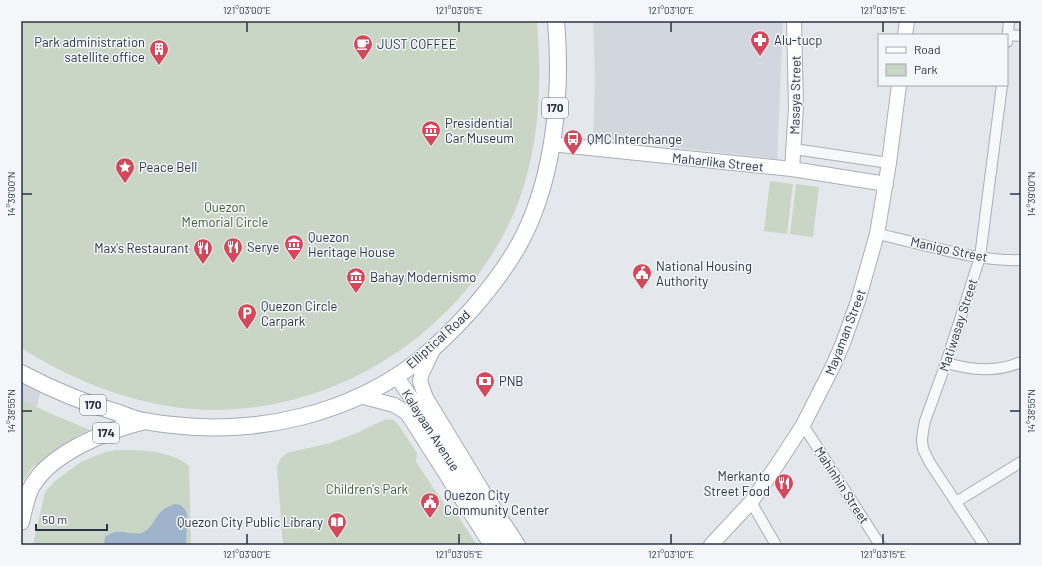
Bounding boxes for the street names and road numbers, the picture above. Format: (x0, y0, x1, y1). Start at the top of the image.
street label: Masaya Street (786, 55, 804, 135)
road number: 170 (542, 98, 568, 118)
street label: Maharlika Street (672, 149, 764, 175)
street label: Manigo Street (909, 233, 989, 265)
street label: Matiwasay Street (935, 277, 981, 373)
street label: Mayaman Street (821, 287, 869, 377)
street label: Elliptical Road (403, 306, 473, 372)
street label: Kalayaan Avenue (399, 386, 463, 474)
road number: 170 (80, 395, 106, 415)
road number: 174 (93, 423, 119, 443)
street label: Mahinhin Street (811, 443, 873, 527)

